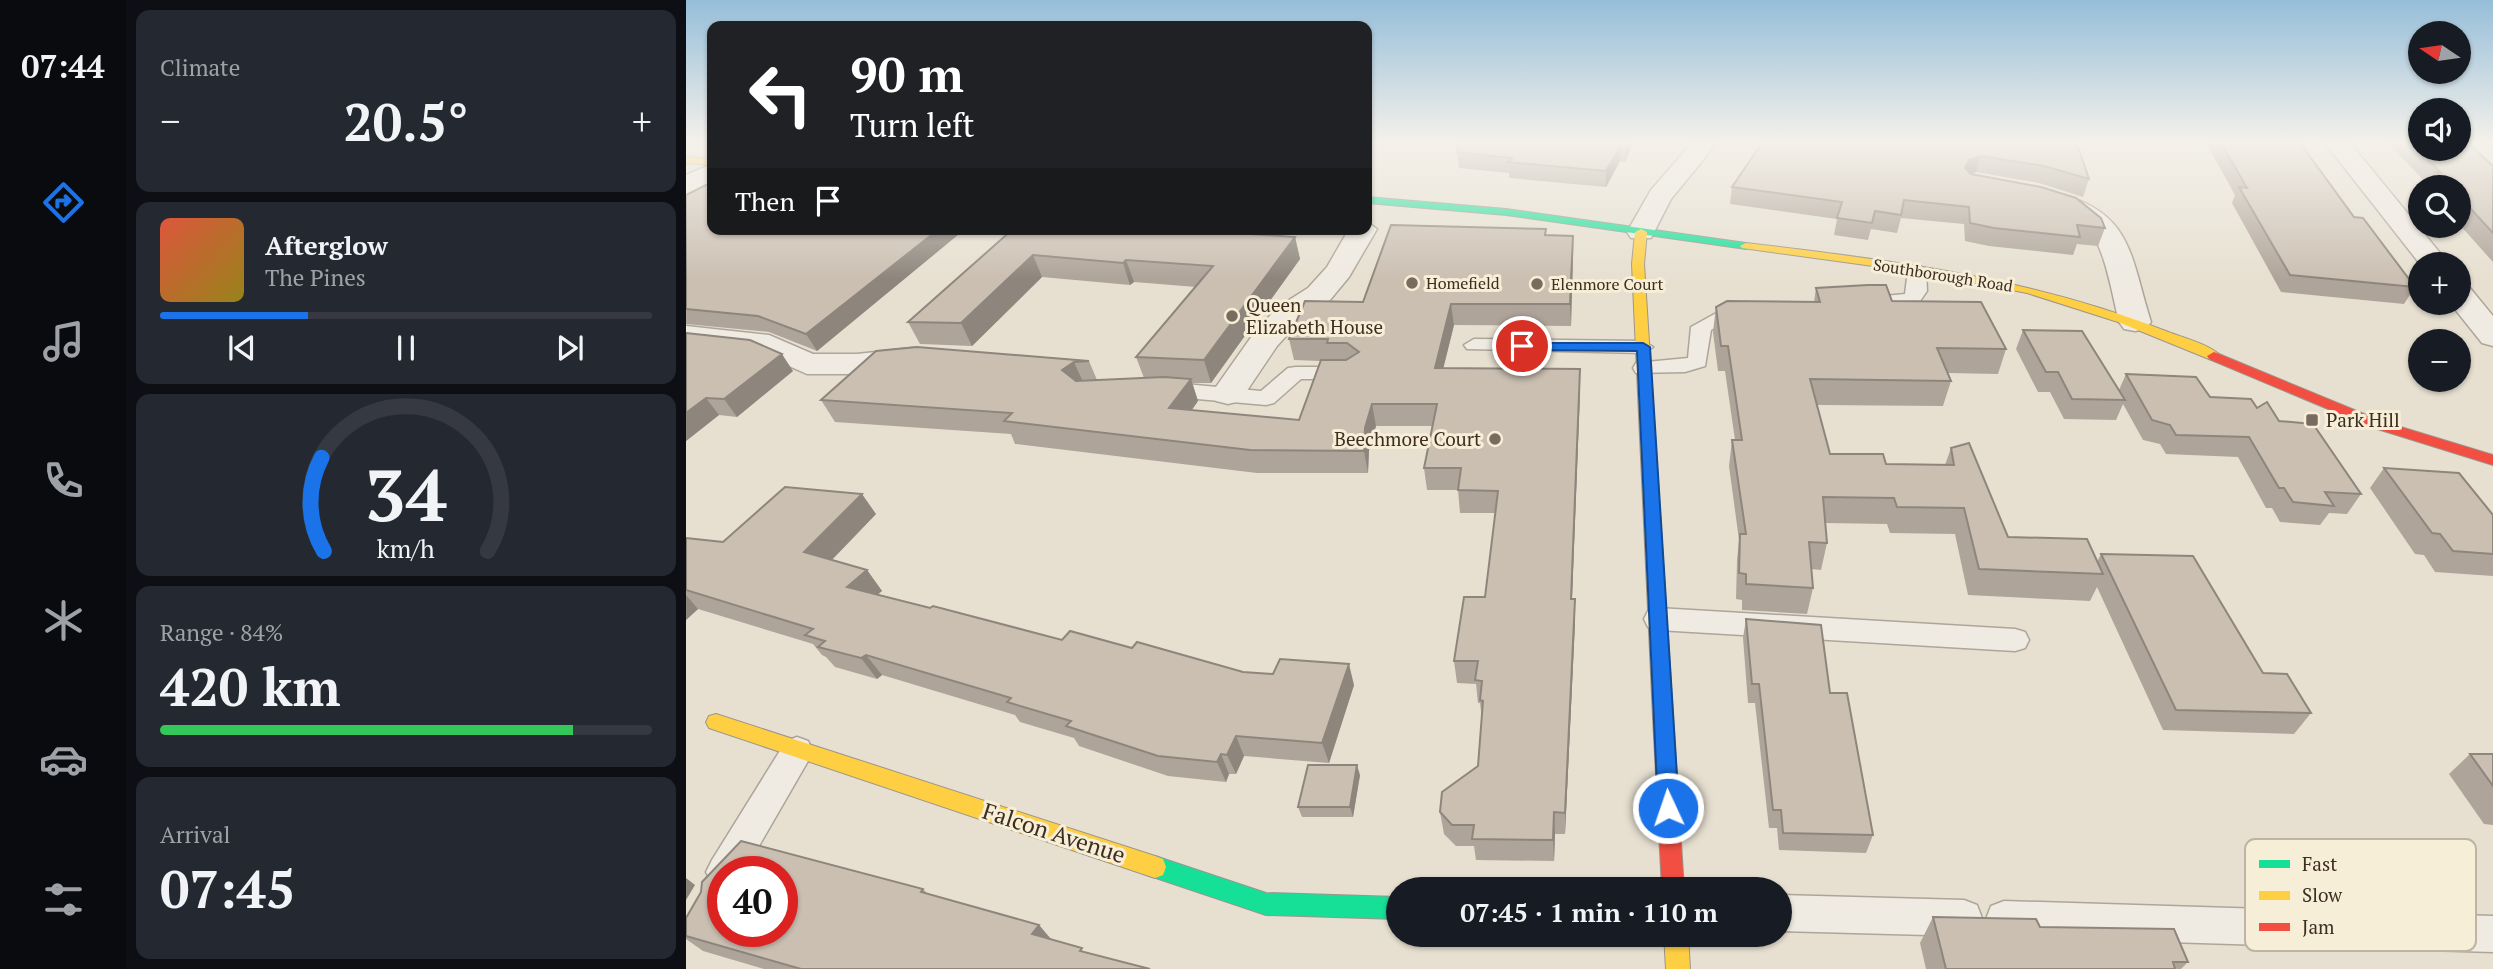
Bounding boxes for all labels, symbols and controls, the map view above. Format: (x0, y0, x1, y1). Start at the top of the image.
north arrow (2408, 21, 2471, 84)
map controls (2408, 21, 2471, 392)
text: 90 m (850, 41, 964, 106)
text: 07:44 (21, 45, 105, 87)
icon: left (735, 49, 826, 140)
text: Climate (160, 52, 240, 83)
text: 20.5° (343, 87, 469, 156)
text: − (160, 96, 180, 146)
text: + (632, 96, 652, 146)
button: sound (2408, 98, 2471, 161)
text: Turn left (850, 104, 974, 146)
button: search (2408, 175, 2471, 238)
icon: directions (39, 178, 88, 227)
icon: arrive (809, 182, 847, 220)
text: Then (735, 184, 795, 218)
text: Afterglow (265, 228, 388, 262)
button: + (2408, 252, 2471, 315)
street label: Southborough Road (1872, 253, 2015, 297)
text: The Pines (265, 262, 366, 293)
place label: Homefield (1426, 272, 1500, 294)
place label: Elenmore Court (1551, 273, 1664, 295)
marker: Homefield (1404, 275, 1420, 291)
marker: Elenmore Court (1529, 276, 1545, 292)
place label: Queen Elizabeth House (1246, 292, 1383, 339)
marker: Queen Elizabeth House (1224, 308, 1240, 324)
pin (1492, 316, 1552, 376)
icon: music (39, 317, 88, 366)
icon: arrive (1503, 327, 1541, 365)
icon: previous (223, 329, 261, 367)
icon: pause (387, 329, 425, 367)
icon: next (551, 329, 589, 367)
button: − (2408, 329, 2471, 392)
place label: Park Hill (2326, 407, 2400, 432)
marker: Park Hill (2304, 412, 2320, 428)
place label: Beechmore Court (1334, 426, 1481, 451)
marker: Beechmore Court (1487, 431, 1503, 447)
text: 34 (365, 445, 447, 542)
icon: phone (39, 456, 88, 505)
text: km/h (377, 531, 435, 564)
icon: climate (39, 596, 88, 645)
text: Range · 84% (160, 617, 283, 648)
text: 420 km (160, 652, 341, 721)
icon: car (39, 735, 88, 784)
position arrow (1631, 771, 1705, 845)
street label: Falcon Avenue (979, 795, 1129, 870)
text: Arrival (160, 819, 231, 850)
legend (2245, 839, 2476, 951)
text: Fast (2302, 851, 2337, 876)
text: 07:45 (160, 854, 295, 923)
speed limit sign: 40 (707, 856, 798, 947)
icon: filters (39, 875, 88, 924)
text: Slow (2302, 882, 2343, 907)
text: 07:45 · 1 min · 110 m (1460, 895, 1718, 929)
text: Jam (2302, 914, 2335, 939)

